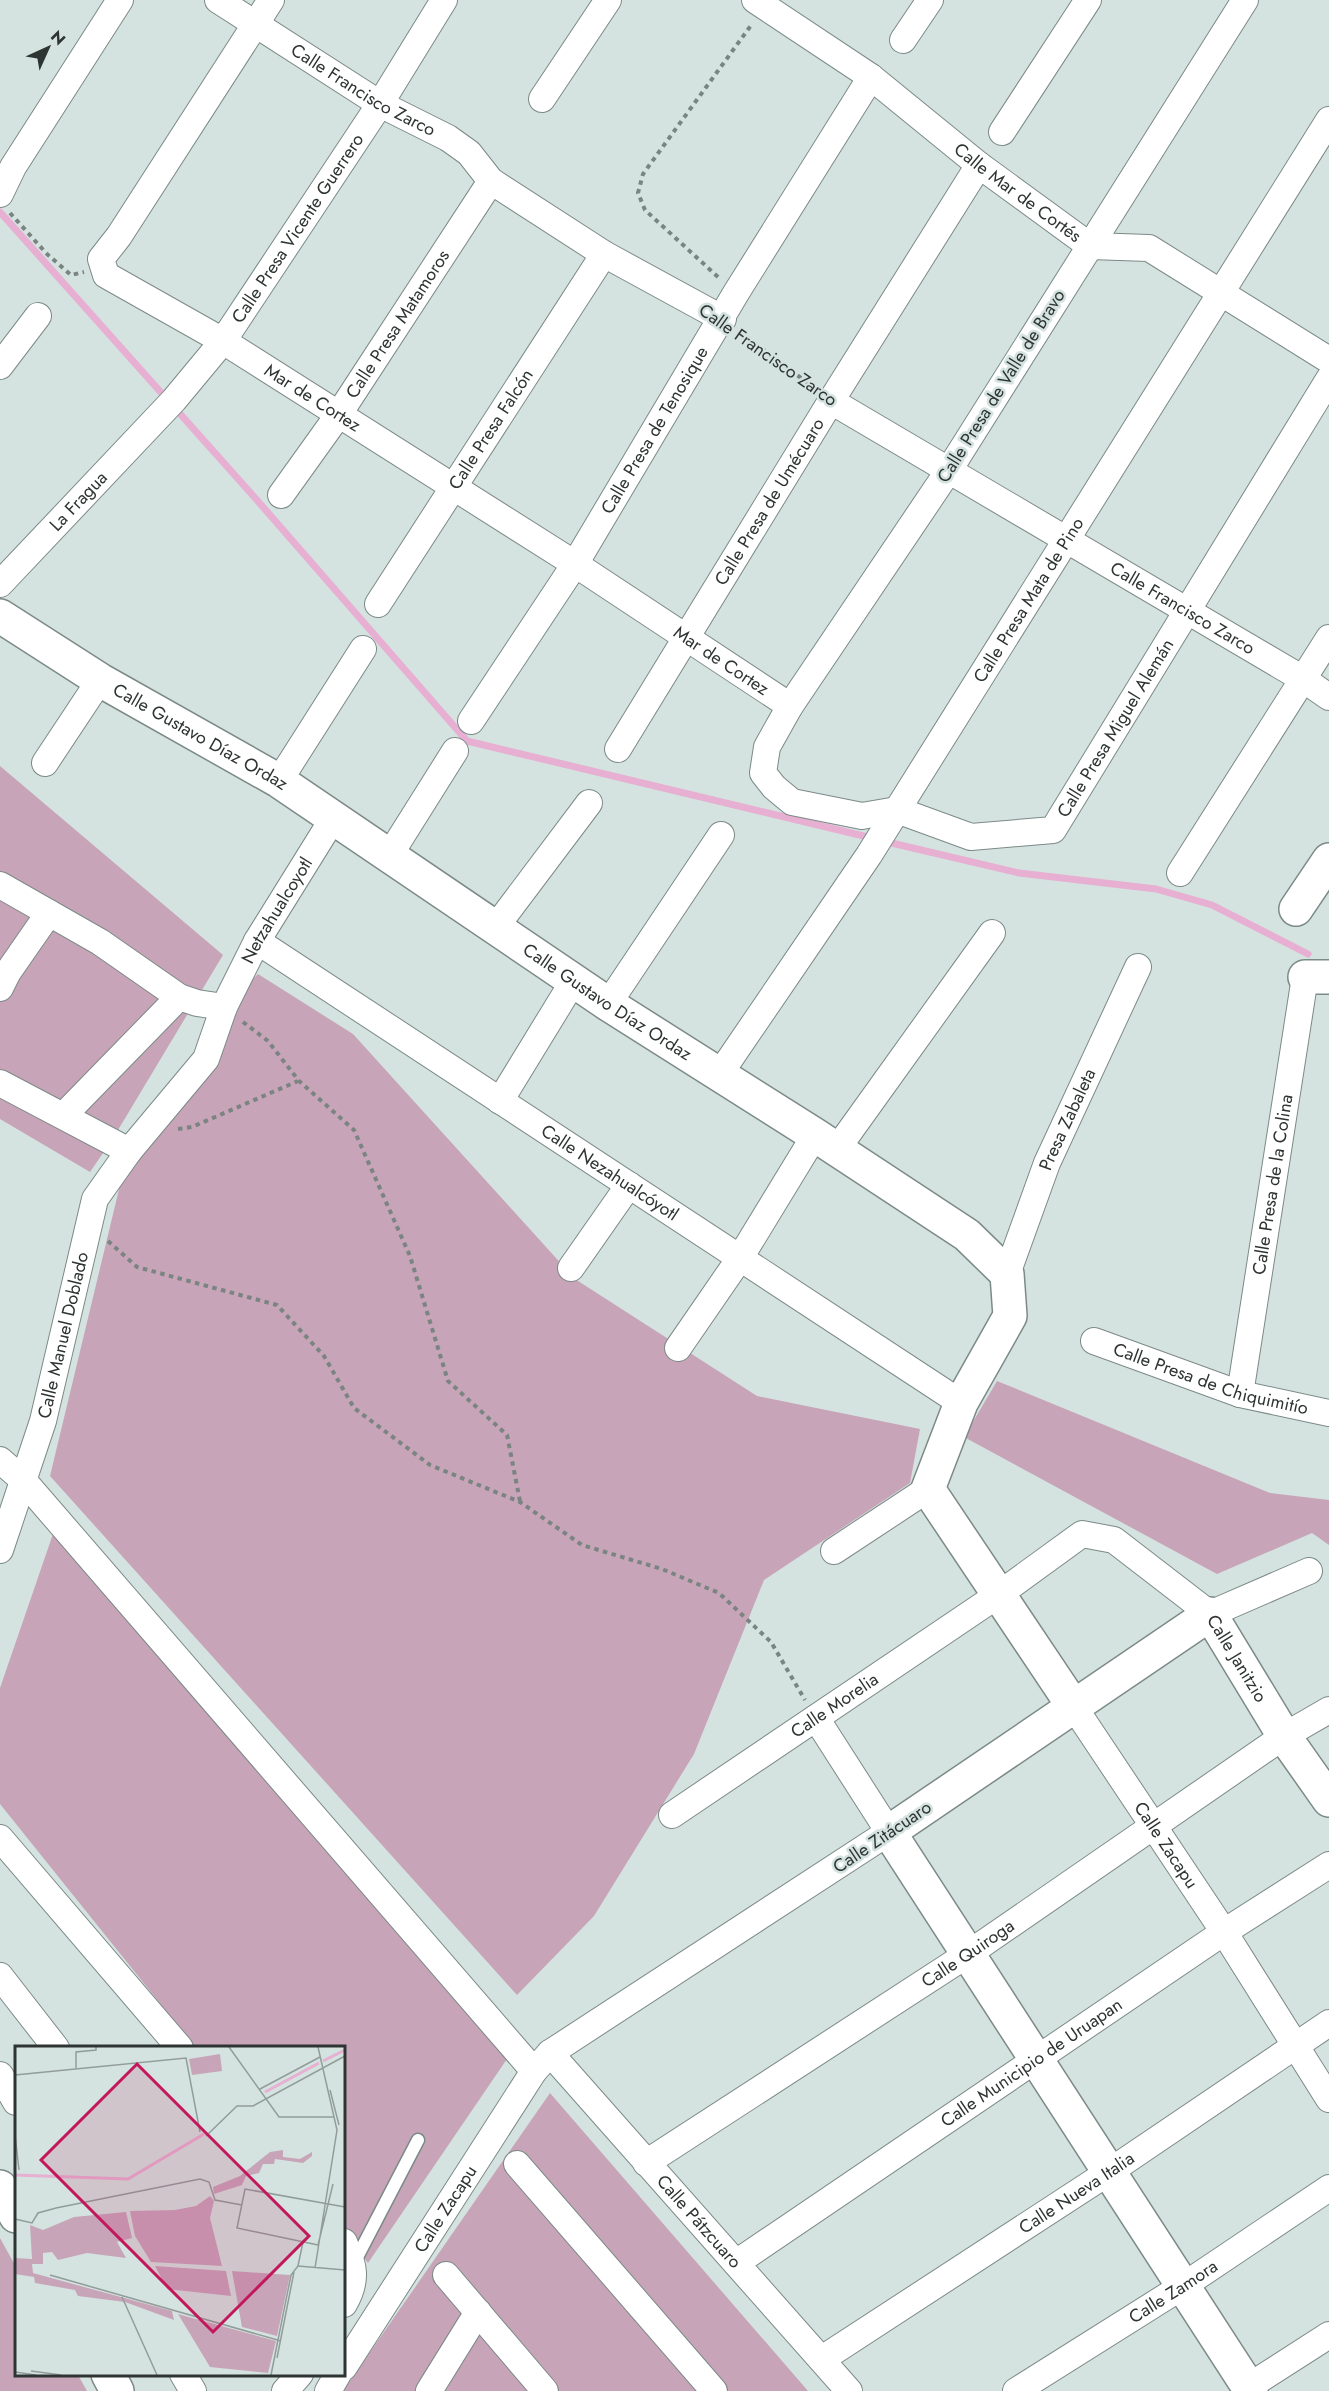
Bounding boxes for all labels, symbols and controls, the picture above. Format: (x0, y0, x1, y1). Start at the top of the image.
north arrow (18, 18, 78, 78)
text: N (46, 25, 71, 50)
street label: Calle Francisco Zarco (286, 37, 440, 143)
street label: Calle Presa Vicente Guerrero (225, 128, 370, 328)
street label: Calle Mar de Cortés (948, 137, 1087, 249)
street label: Calle Presa Matamoros (339, 244, 456, 404)
street label: Calle Presa de Valle de Bravo (931, 284, 1071, 488)
street label: Calle Francisco Zarco (693, 297, 843, 413)
street label: Calle Presa de Tenosique (595, 341, 714, 519)
street label: Mar de Cortez (259, 357, 366, 438)
street label: Calle Presa Falcón (442, 364, 540, 495)
street label: Calle Presa de Umécuaro (708, 413, 831, 590)
street label: La Fragua (43, 465, 113, 537)
street label: Calle Presa Mata de Pino (967, 512, 1090, 688)
street label: Calle Francisco Zarco (1105, 555, 1260, 661)
street label: Mar de Cortez (668, 620, 775, 702)
street label: Calle Presa Miguel Alemán (1051, 634, 1180, 822)
street label: Calle Gustavo Díaz Ordaz (108, 677, 294, 797)
street label: Netzahualcoyotl (235, 852, 319, 968)
street label: Calle Gustavo Díaz Ordaz (518, 937, 698, 1067)
street label: Presa Zabaleta (1032, 1064, 1102, 1174)
street label: Calle Presa de la Colina (1246, 1092, 1300, 1277)
street label: Calle Nezahualcóyotl (536, 1118, 684, 1227)
street label: Calle Manuel Doblado (31, 1249, 95, 1421)
street label: Calle Presa de Chiquimitío (1110, 1336, 1311, 1421)
street label: Calle Janitzio (1200, 1610, 1274, 1707)
street label: Calle Morelia (785, 1666, 884, 1744)
street label: Calle Zitácuaro (828, 1794, 937, 1880)
street label: Calle Zacapu (1128, 1797, 1204, 1894)
street label: Calle Quiroga (916, 1913, 1020, 1994)
street label: Calle Municipio de Uruapan (935, 1992, 1128, 2134)
inset map (15, 2046, 345, 2376)
street label: Calle Nueva Italia (1014, 2145, 1140, 2240)
street label: Calle Zacapu (408, 2160, 483, 2258)
street label: Calle Pátzcuaro (650, 2169, 748, 2274)
street label: Calle Zamora (1124, 2253, 1223, 2330)

